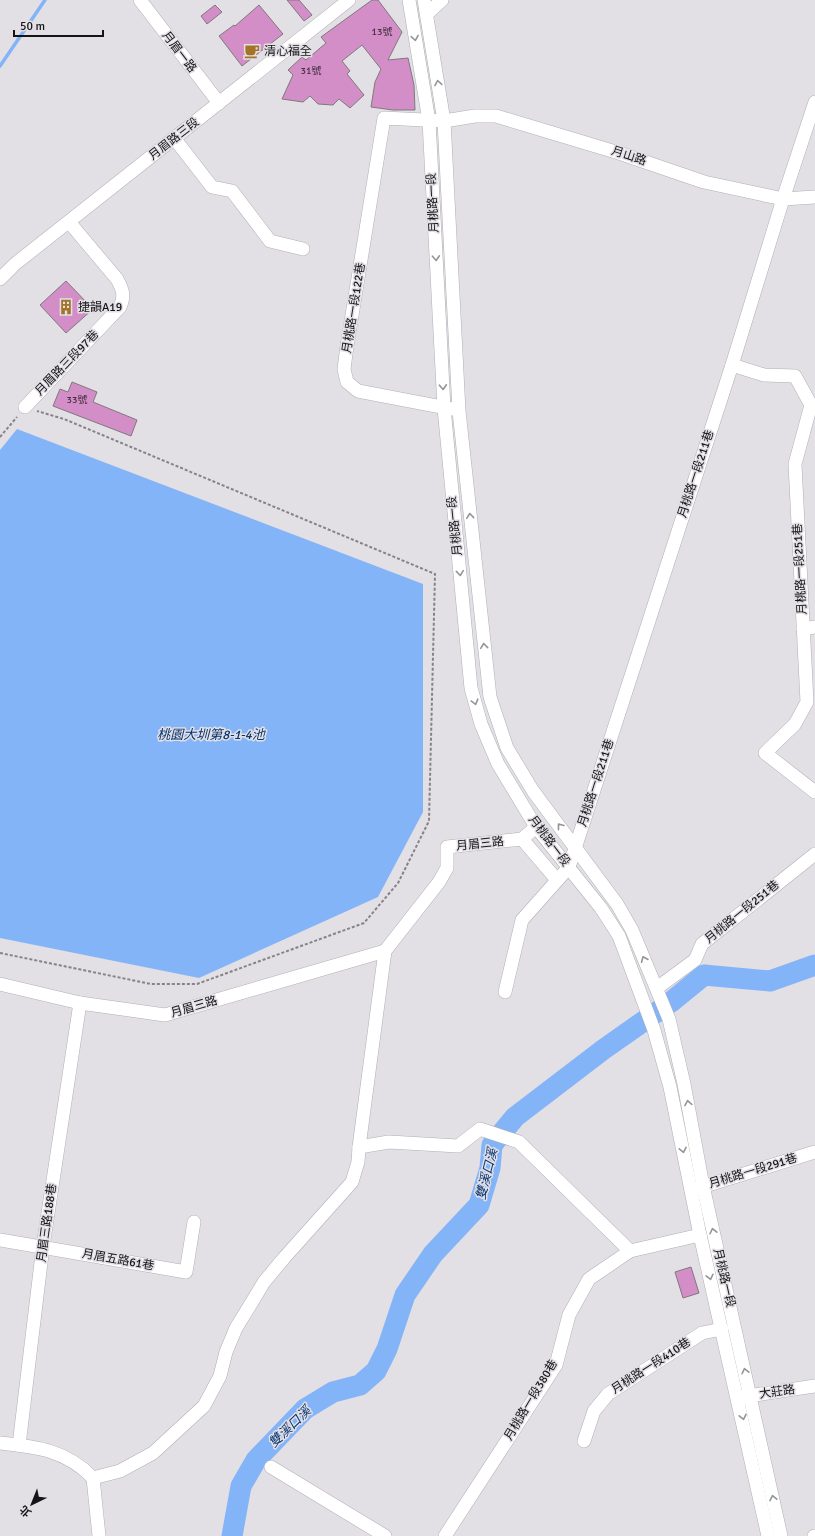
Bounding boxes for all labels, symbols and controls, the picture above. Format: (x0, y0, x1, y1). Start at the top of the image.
scale bar (14, 12, 103, 38)
text: 50 m (20, 19, 45, 34)
house number: 13號 (372, 26, 392, 38)
street label: 月眉一路 (159, 28, 199, 76)
one-way arrow (410, 35, 419, 42)
cafe icon: 清心福全 (243, 42, 261, 60)
place label: 清心福全 (264, 44, 312, 59)
house number: 31號 (301, 65, 321, 77)
one-way arrow (434, 79, 442, 86)
street label: 月眉路三段 (146, 115, 202, 163)
street label: 月山路 (610, 143, 648, 169)
street label: 月桃路一段 (424, 173, 442, 233)
one-way arrow (432, 255, 440, 261)
street label: 月桃路一段122巷 (339, 262, 369, 354)
building icon: 捷韻A19 (57, 298, 75, 316)
place label: 捷韻A19 (78, 300, 122, 315)
street label: 月眉路三段97巷 (32, 327, 102, 399)
one-way arrow (438, 384, 447, 390)
house number: 33號 (67, 394, 87, 406)
street label: 月桃路一段211巷 (675, 428, 717, 520)
street label: 月桃路一段 (444, 495, 466, 557)
one-way arrow (466, 513, 475, 519)
street label: 月桃路一段251巷 (790, 523, 810, 615)
one-way arrow (455, 570, 464, 576)
one-way arrow (480, 643, 489, 649)
one-way arrow (470, 698, 478, 705)
water label: 桃園大圳第8-1-4池 (157, 727, 267, 743)
street label: 月桃路一段211巷 (575, 737, 617, 829)
street label: 月桃路一段 (525, 813, 573, 869)
one-way arrow (557, 823, 565, 830)
street label: 月眉三路 (455, 834, 505, 854)
street label: 月桃路一段251巷 (702, 877, 782, 947)
one-way arrow (641, 955, 649, 962)
street label: 月眉三路 (169, 993, 219, 1021)
one-way arrow (684, 1100, 693, 1106)
water label: 雙溪口溪 (473, 1145, 502, 1201)
one-way arrow (678, 1147, 686, 1153)
street label: 月桃路一段291巷 (707, 1150, 799, 1192)
street label: 月眉三路188巷 (34, 1183, 60, 1263)
one-way arrow (709, 1227, 717, 1234)
street label: 月眉五路61巷 (81, 1246, 155, 1274)
street label: 月桃路一段 (710, 1247, 738, 1309)
one-way arrow (706, 1274, 714, 1280)
street label: 月桃路一段410巷 (609, 1335, 693, 1397)
street label: 月桃路一段380巷 (501, 1357, 561, 1443)
one-way arrow (741, 1368, 749, 1374)
street label: 大莊路 (758, 1382, 796, 1402)
water label: 雙溪口溪 (266, 1402, 316, 1451)
one-way arrow (738, 1414, 746, 1420)
north arrow (12, 1484, 52, 1524)
one-way arrow (770, 1495, 778, 1501)
text: 北 (17, 1502, 34, 1519)

